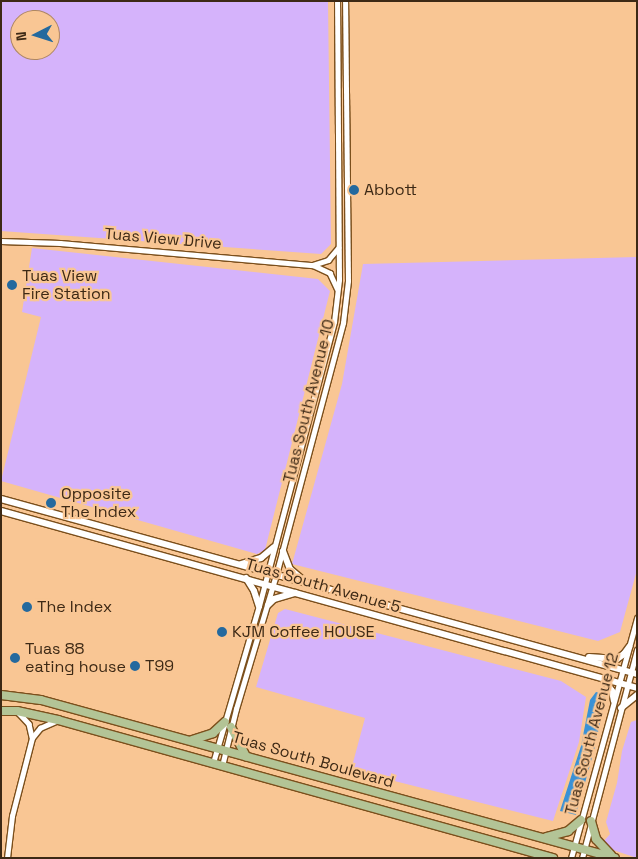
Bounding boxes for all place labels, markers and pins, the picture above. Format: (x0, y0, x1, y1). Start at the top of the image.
place label: Abbott (364, 180, 417, 200)
marker: Abbott (348, 184, 360, 196)
place label: Tuas View Fire Station (22, 266, 111, 304)
marker: Tuas View Fire Station (6, 279, 18, 291)
place label: Opposite The Index (61, 484, 136, 522)
marker: Opposite The Index (45, 497, 57, 509)
place label: The Index (37, 597, 112, 617)
marker: The Index (21, 601, 33, 613)
place label: KJM Coffee HOUSE (232, 622, 375, 642)
marker: KJM Coffee HOUSE (216, 626, 228, 638)
place label: Tuas 88 eating house (25, 639, 126, 677)
marker: Tuas 88 eating house (9, 652, 21, 664)
place label: T99 (145, 656, 174, 676)
marker: T99 (129, 660, 141, 672)

